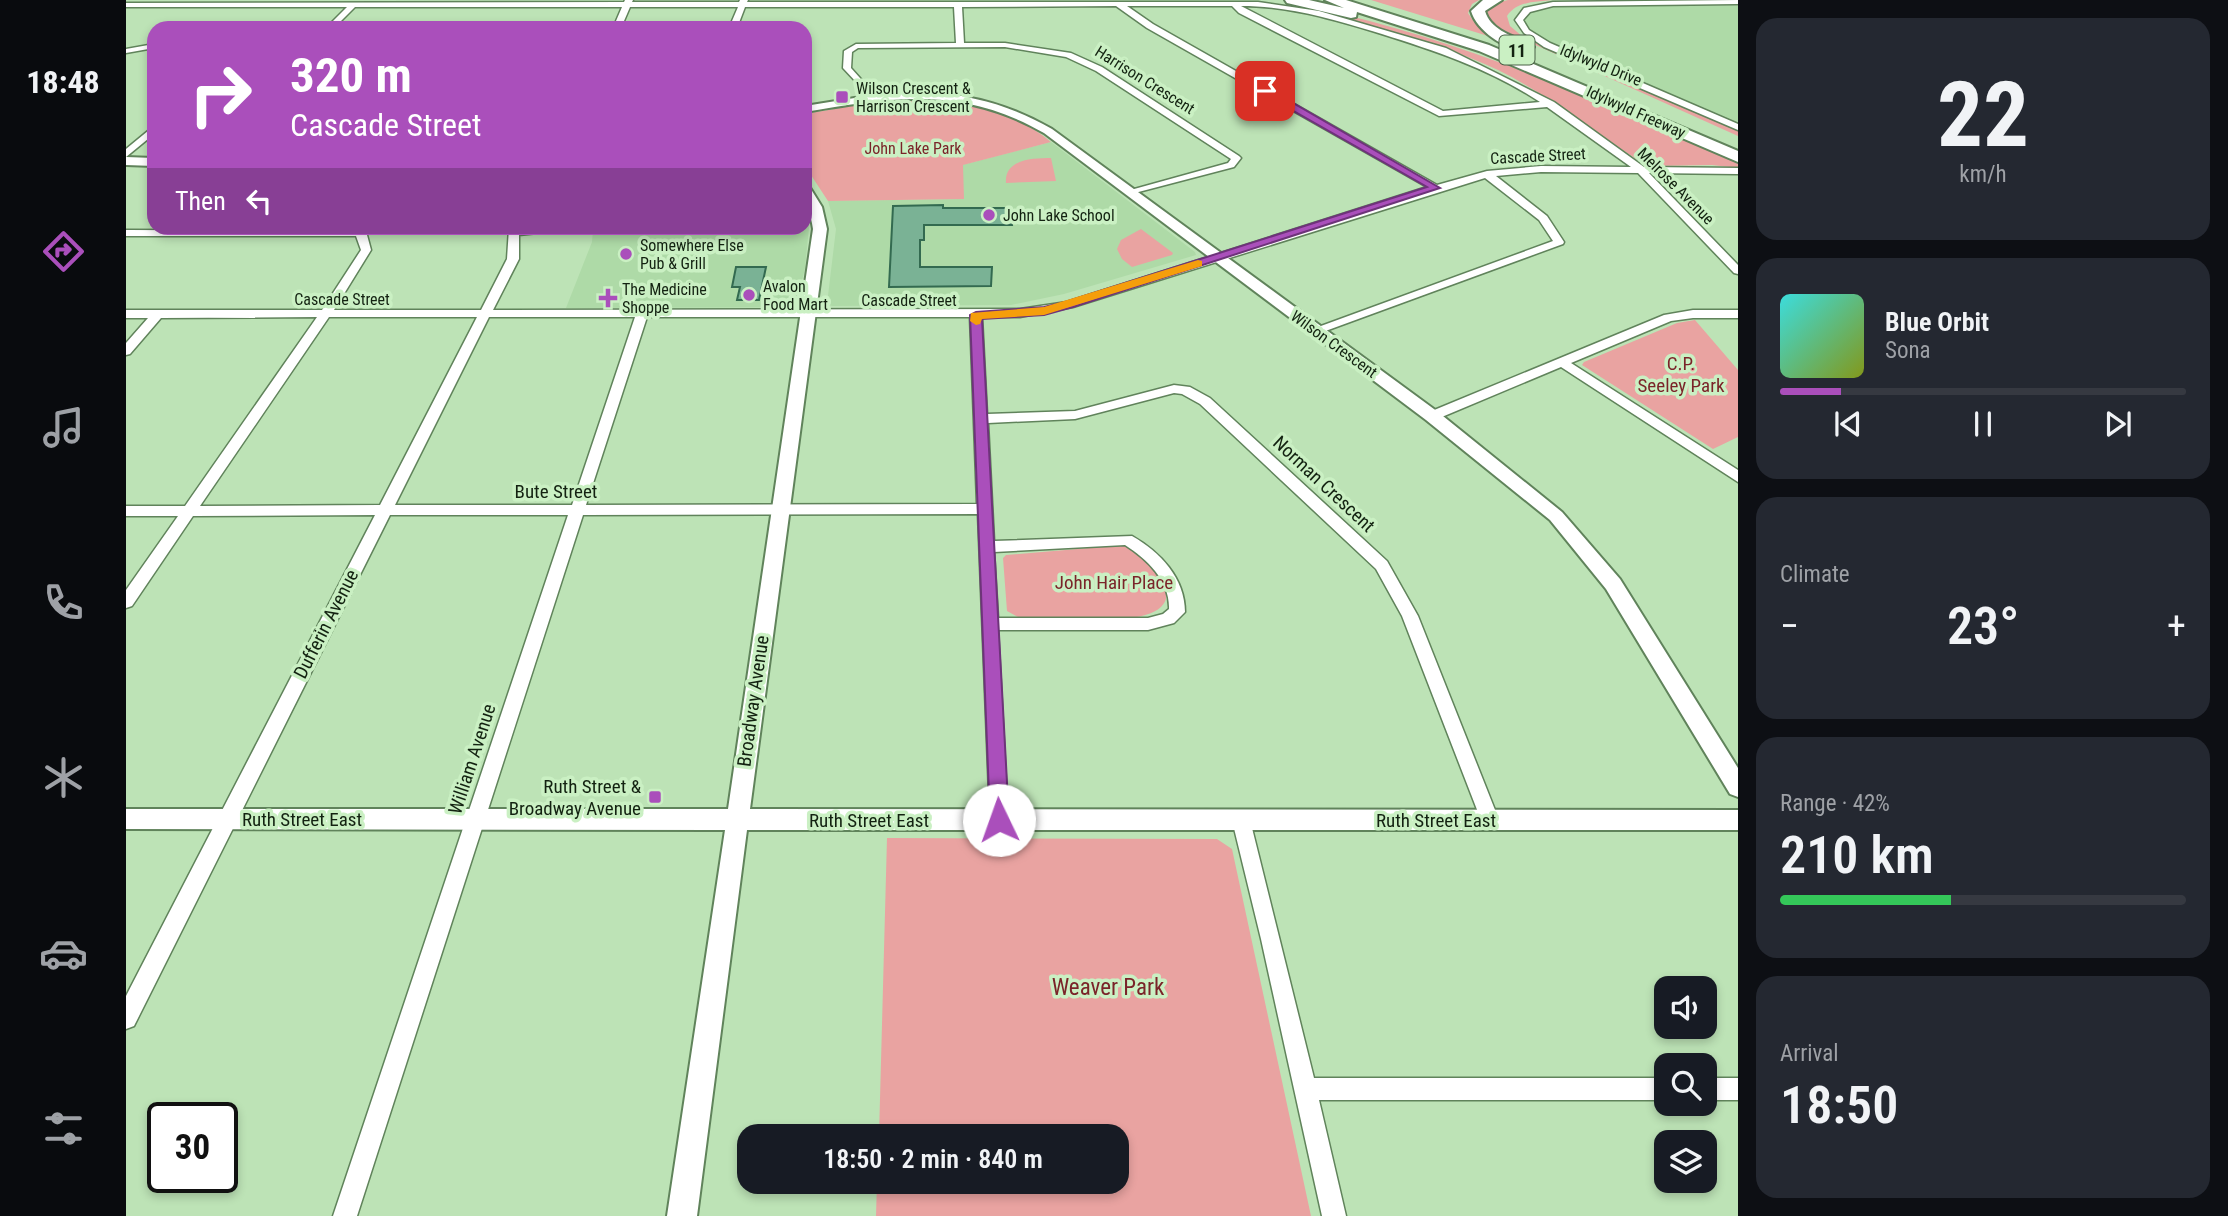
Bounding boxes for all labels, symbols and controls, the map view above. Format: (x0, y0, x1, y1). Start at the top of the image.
road number: 11 (1500, 36, 1534, 64)
street label: Idylwyld Drive (1557, 40, 1645, 90)
street label: Harrison Crescent (1092, 42, 1198, 118)
text: 320 m (290, 47, 412, 104)
icon: right (175, 49, 266, 140)
pin (1235, 61, 1295, 121)
text: 22 (1937, 62, 2029, 168)
text: 18:48 (26, 63, 100, 101)
icon: arrive (1246, 72, 1284, 110)
place label: Wilson Crescent & Harrison Crescent (856, 79, 971, 116)
street label: Idylwyld Freeway (1584, 82, 1689, 142)
marker: Wilson Crescent & Harrison Crescent (834, 89, 850, 105)
text: Cascade Street (290, 106, 481, 144)
park label: John Lake Park (865, 139, 962, 158)
street label: Cascade Street (1490, 144, 1587, 168)
street label: Melrose Avenue (1634, 144, 1718, 228)
text: km/h (1959, 161, 2007, 188)
icon: left (240, 182, 278, 220)
text: Then (175, 186, 226, 216)
place label: John Lake School (1003, 206, 1115, 225)
marker: John Lake School (981, 207, 997, 223)
icon: directions (39, 227, 88, 276)
place label: Somewhere Else Pub & Grill (640, 236, 744, 273)
marker: Somewhere Else Pub & Grill (618, 246, 634, 262)
place label: Avalon Food Mart (763, 277, 828, 314)
place label: The Medicine Shoppe (622, 280, 707, 317)
marker: Avalon Food Mart (741, 287, 757, 303)
street label: Cascade Street (294, 290, 390, 309)
marker: The Medicine Shoppe (600, 290, 616, 306)
street label: Cascade Street (861, 291, 957, 310)
street label: Wilson Crescent (1287, 306, 1381, 382)
text: Blue Orbit (1885, 307, 1989, 337)
text: Sona (1885, 337, 1931, 364)
park label: C.P. Seeley Park (1638, 352, 1725, 397)
icon: music (39, 403, 88, 452)
icon: previous (1829, 405, 1867, 443)
icon: pause (1964, 405, 2002, 443)
icon: next (2099, 405, 2137, 443)
street label: Norman Crescent (1268, 431, 1380, 537)
street label: Bute Street (515, 480, 597, 503)
text: Climate (1780, 561, 1850, 588)
street label: Dufferin Avenue (289, 566, 363, 682)
park label: John Hair Place (1055, 571, 1173, 594)
icon: phone (39, 578, 88, 627)
text: 23° (1947, 596, 2019, 657)
text: − (1780, 604, 1799, 648)
text: + (2167, 604, 2186, 648)
street label: Broadway Avenue (732, 634, 774, 768)
street label: William Avenue (443, 701, 501, 817)
icon: climate (39, 753, 88, 802)
place label: Ruth Street & Broadway Avenue (509, 775, 642, 820)
position arrow (962, 783, 1036, 857)
marker: Ruth Street & Broadway Avenue (647, 789, 663, 805)
text: Range · 42% (1780, 790, 1890, 817)
street label: Ruth Street East (242, 808, 362, 831)
street label: Ruth Street East (809, 809, 929, 832)
street label: Ruth Street East (1376, 809, 1496, 832)
text: 210 km (1780, 825, 1934, 886)
icon: car (39, 929, 88, 978)
park label: Weaver Park (1052, 974, 1165, 1001)
map controls (1654, 976, 1717, 1193)
button: sound (1654, 976, 1717, 1039)
text: Arrival (1780, 1040, 1839, 1067)
button: search (1654, 1053, 1717, 1116)
text: 18:50 (1780, 1075, 1898, 1136)
speed limit sign: 30 (147, 1102, 238, 1193)
icon: filters (39, 1104, 88, 1153)
button: layers (1654, 1130, 1717, 1193)
text: 18:50 · 2 min · 840 m (823, 1144, 1043, 1174)

